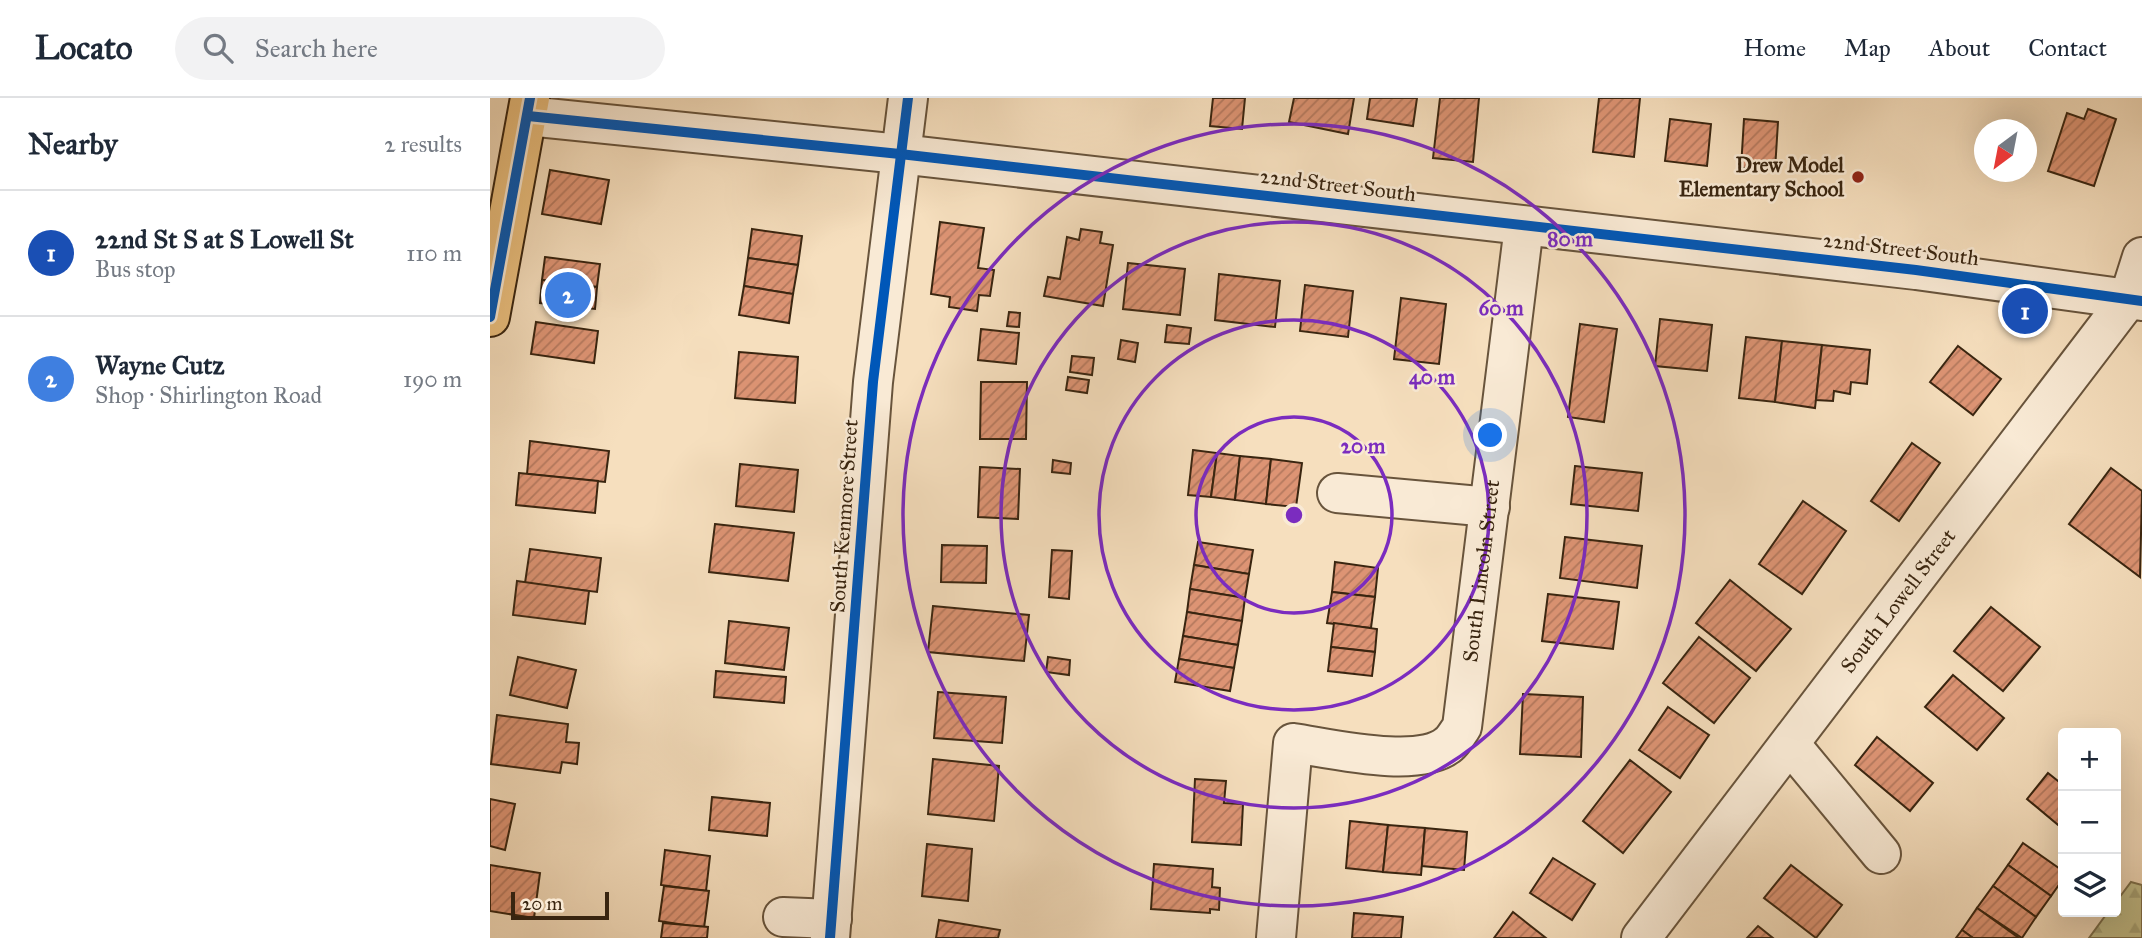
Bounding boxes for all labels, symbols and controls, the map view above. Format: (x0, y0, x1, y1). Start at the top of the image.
search box (175, 17, 665, 80)
text: Locato (35, 28, 133, 68)
icon: search (199, 29, 237, 67)
text: Search here (255, 32, 378, 64)
text: Home (1743, 33, 1806, 63)
text: Map (1844, 33, 1891, 63)
text: About (1929, 33, 1990, 63)
text: Contact (2028, 33, 2107, 63)
north arrow (1974, 119, 2037, 182)
text: Nearby (28, 126, 118, 162)
text: 2 results (384, 130, 462, 158)
place label: Drew Model Elementary School (1679, 152, 1845, 202)
street label: 22nd Street South (1259, 163, 1418, 208)
marker: Drew Model Elementary School (1850, 169, 1866, 185)
text: 22nd St S at S Lowell St (95, 223, 354, 255)
text: 80 m (1547, 226, 1593, 252)
street label: 22nd Street South (1822, 227, 1981, 272)
text: 1 (46, 239, 56, 267)
text: 110 m (406, 239, 462, 267)
text: Bus stop (95, 255, 176, 283)
pin: 2 (545, 269, 591, 321)
pin: 1 (2002, 285, 2048, 337)
text: 60 m (1478, 295, 1524, 321)
text: Wayne Cutz (95, 349, 225, 381)
text: 40 m (1409, 364, 1455, 390)
text: 2 (45, 365, 57, 393)
text: 190 m (403, 365, 462, 393)
text: Shop · Shirlington Road (95, 381, 322, 409)
street label: South Kenmore Street (824, 418, 864, 614)
your location (1473, 418, 1507, 452)
text: 20 m (1341, 433, 1386, 459)
street label: South Lincoln Street (1457, 478, 1506, 664)
centre of rings (1282, 503, 1306, 527)
street label: South Lowell Street (1835, 523, 1962, 678)
map controls (2058, 728, 2121, 917)
button: + (2058, 728, 2121, 791)
button: − (2058, 791, 2121, 854)
button: layers (2058, 854, 2121, 917)
scale bar (511, 889, 609, 921)
text: 20 m (522, 892, 563, 915)

